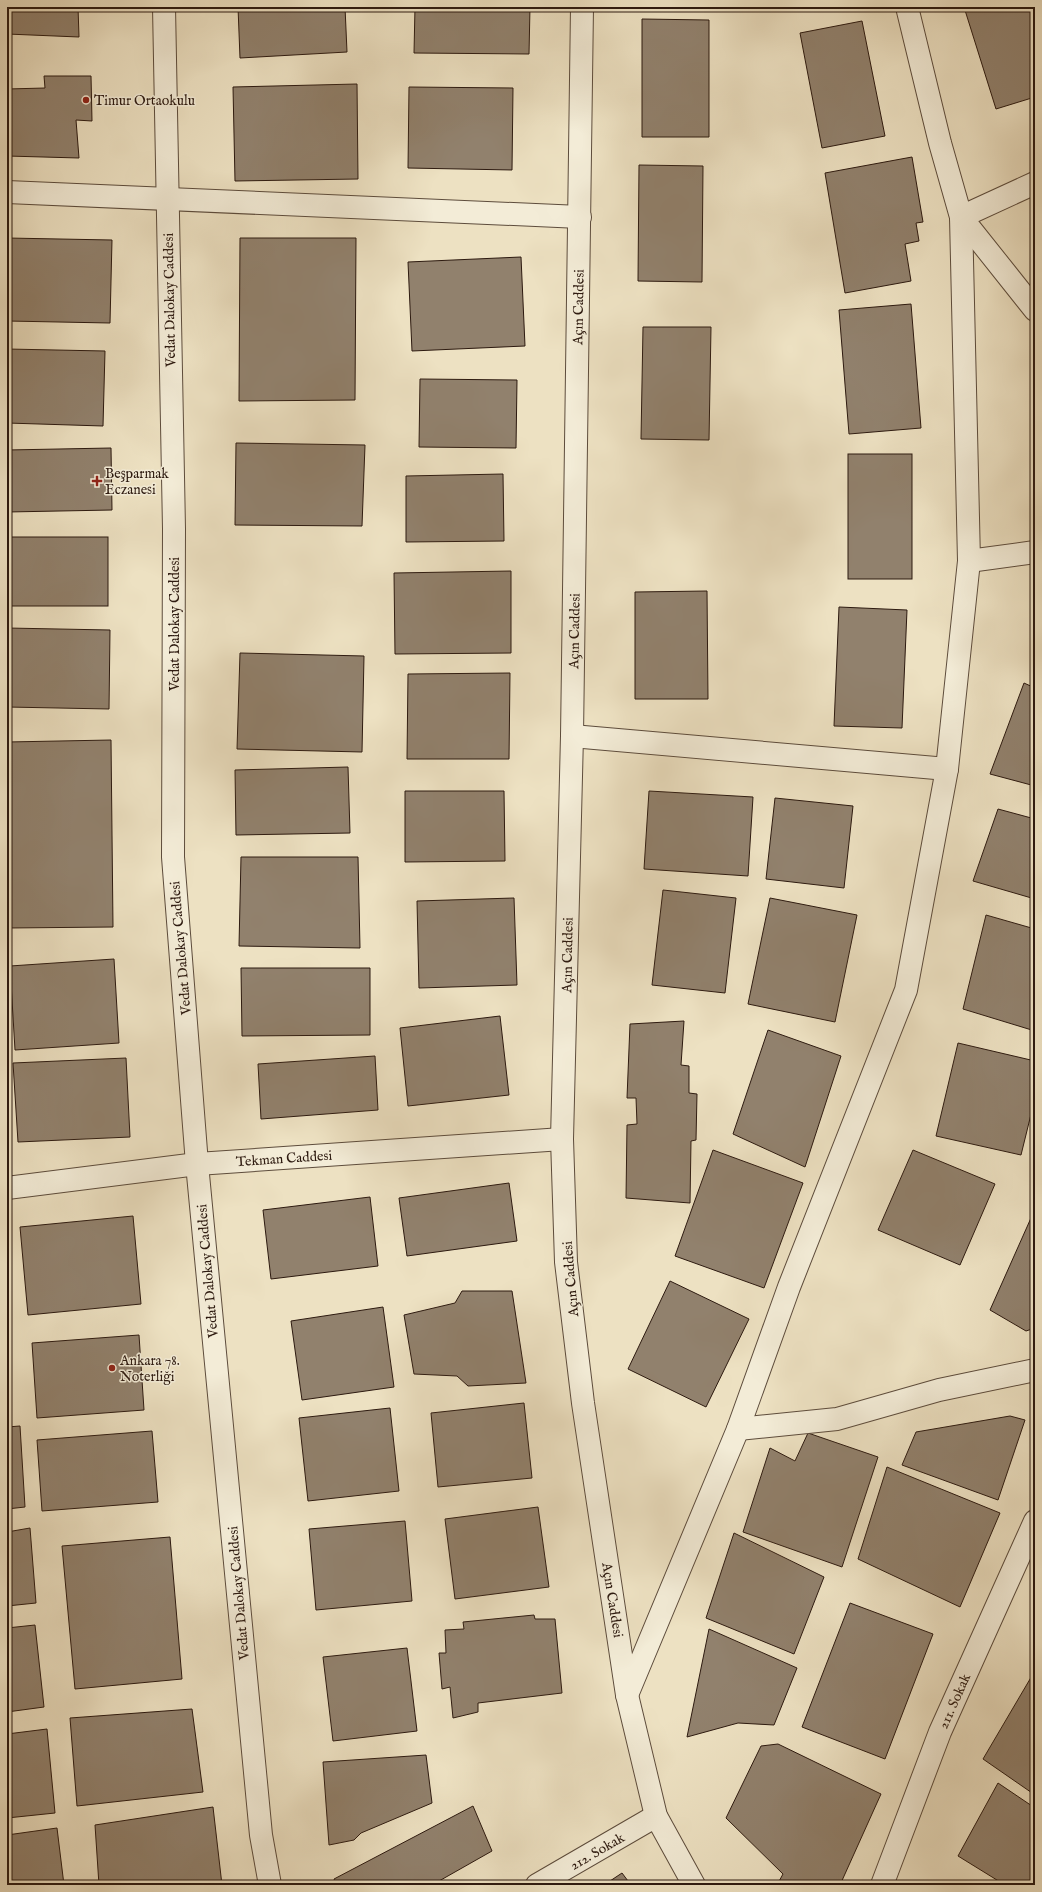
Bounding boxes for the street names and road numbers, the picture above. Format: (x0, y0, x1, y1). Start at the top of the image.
street label: Vedat Dalokay Caddesi (160, 232, 180, 368)
street label: Açın Caddesi (569, 269, 589, 346)
street label: Vedat Dalokay Caddesi (166, 557, 184, 692)
street label: Açın Caddesi (565, 593, 585, 670)
street label: Vedat Dalokay Caddesi (166, 880, 196, 1017)
street label: Açın Caddesi (558, 917, 578, 994)
street label: Tekman Caddesi (235, 1147, 333, 1171)
street label: Vedat Dalokay Caddesi (193, 1203, 223, 1340)
street label: Açın Caddesi (559, 1240, 583, 1318)
street label: Vedat Dalokay Caddesi (224, 1525, 254, 1662)
street label: Açın Caddesi (597, 1560, 627, 1639)
street label: 211. Sokak (935, 1670, 975, 1732)
street label: 212. Sokak (567, 1829, 628, 1875)

